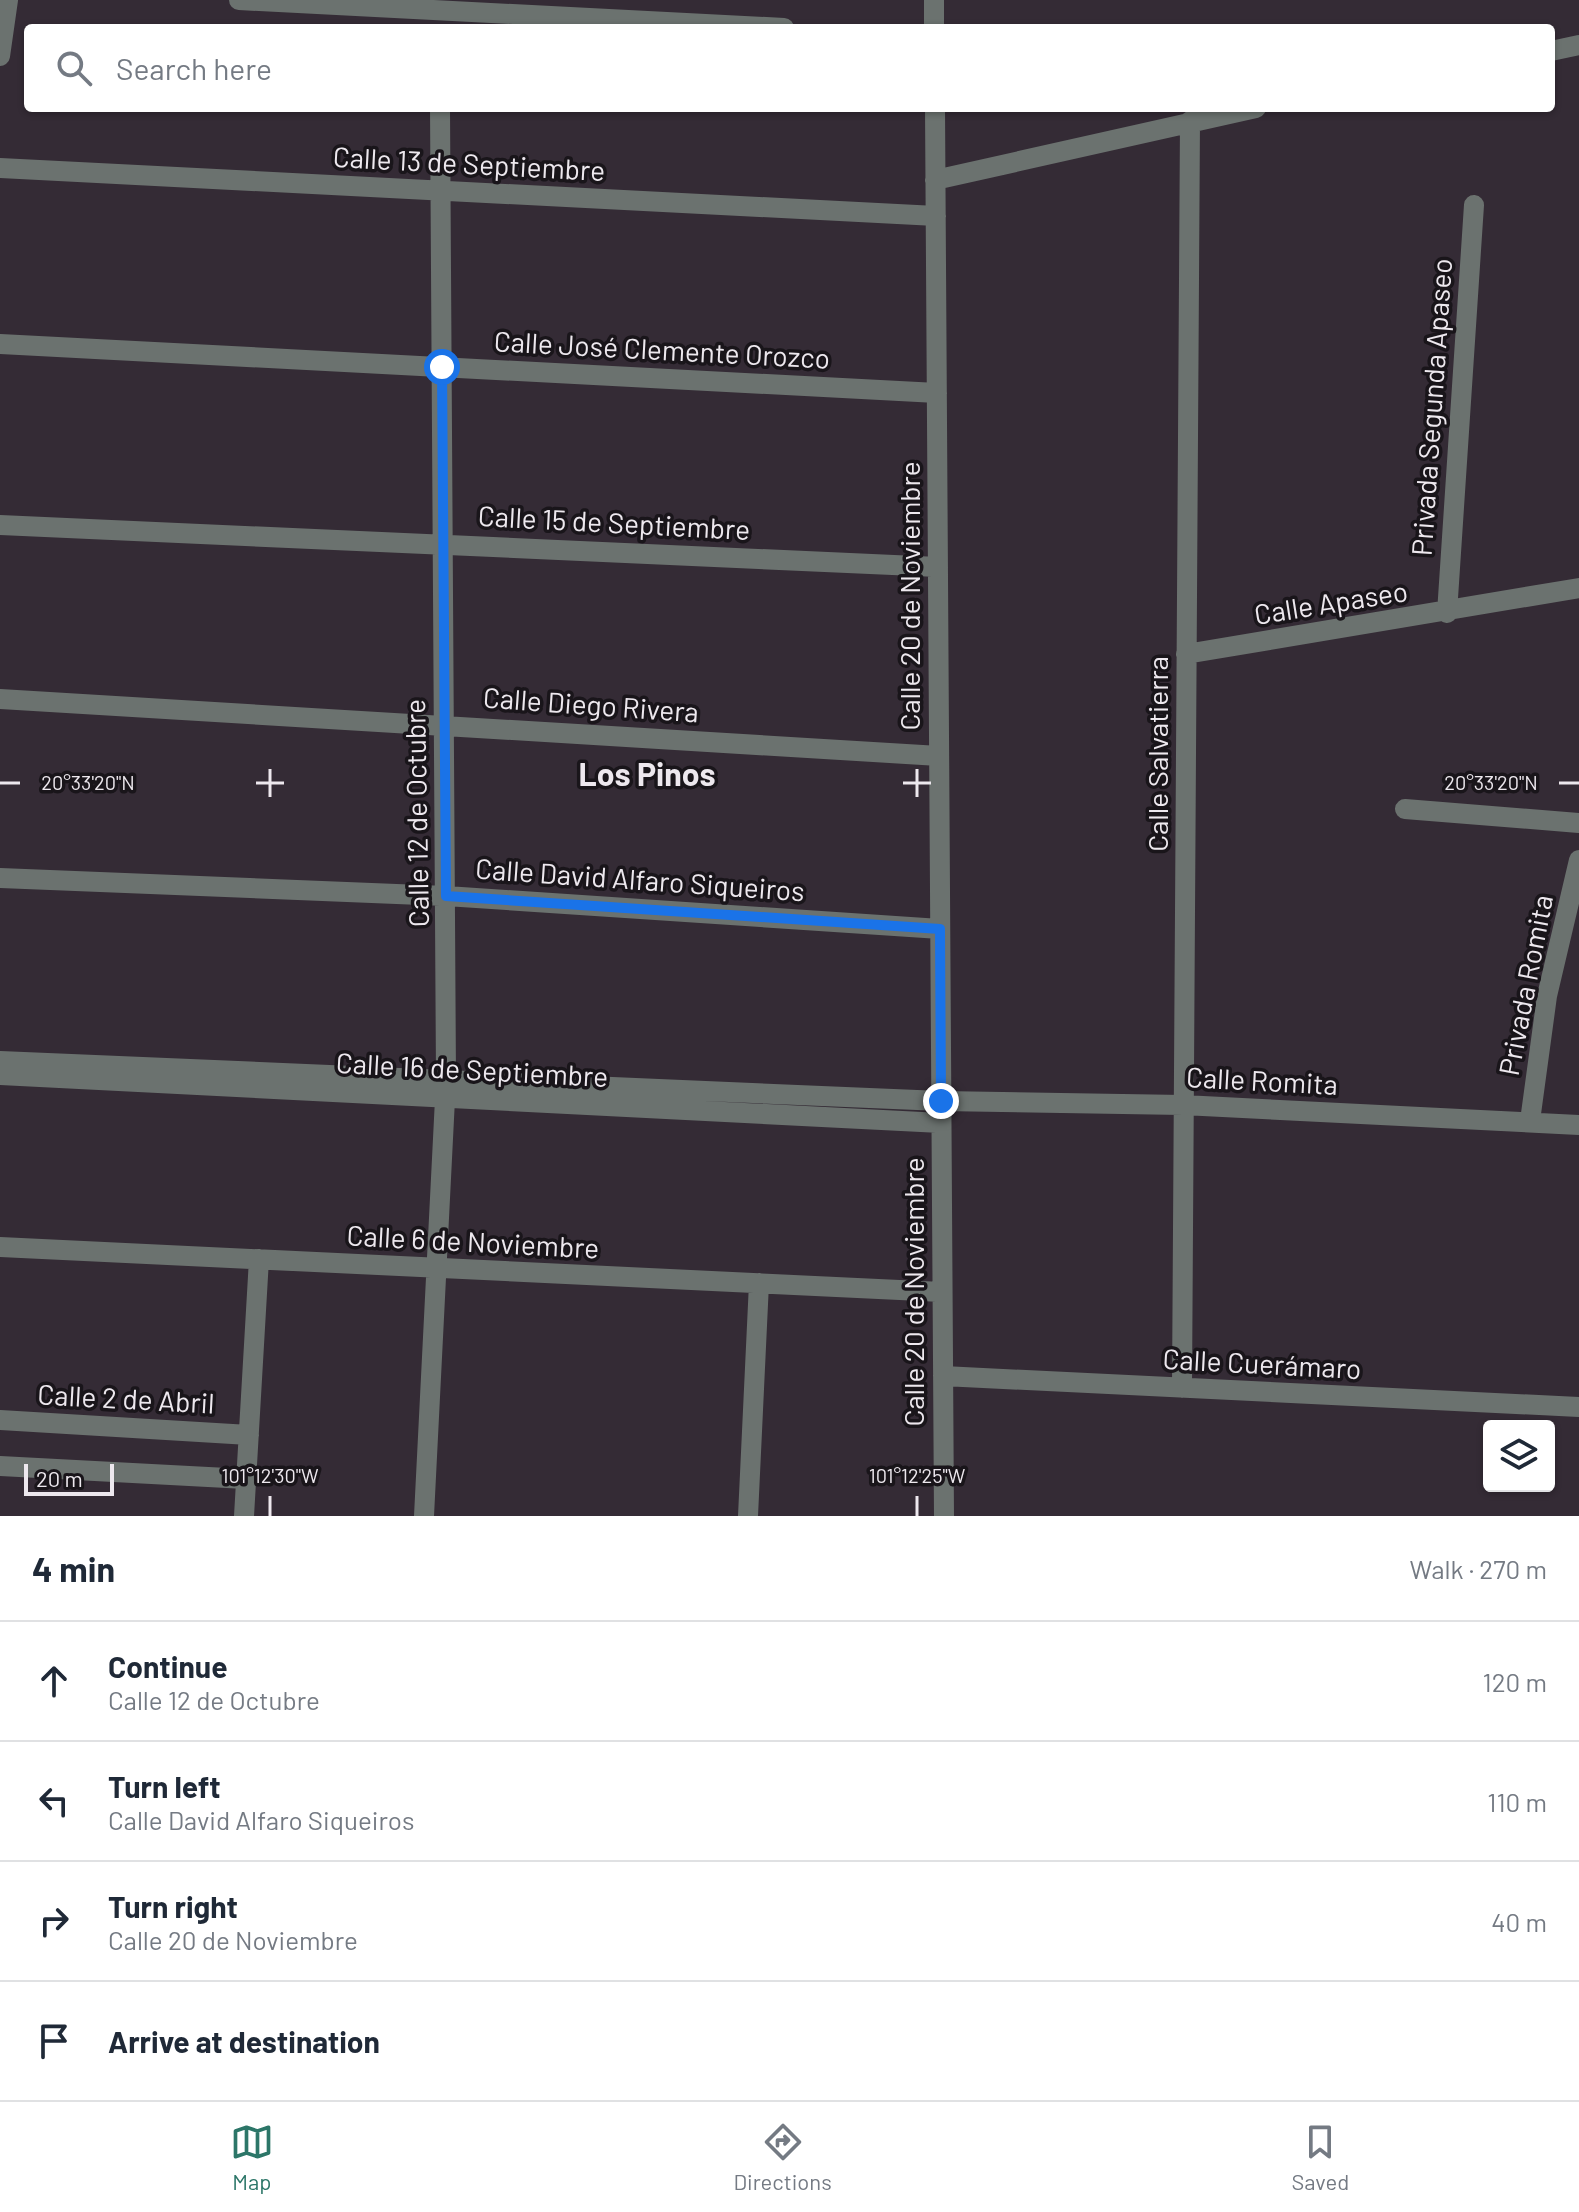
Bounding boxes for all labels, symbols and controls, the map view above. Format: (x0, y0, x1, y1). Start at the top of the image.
search box (24, 24, 1555, 112)
icon: search (52, 46, 96, 90)
text: Search here (116, 50, 272, 86)
street label: Calle 13 de Septiembre (332, 139, 606, 187)
street label: Privada Segunda Apaseo (1404, 257, 1458, 557)
street label: Calle José Clemente Orozco (493, 323, 831, 375)
route start (424, 349, 460, 385)
street label: Calle 20 de Noviembre (892, 461, 926, 731)
street label: Calle 15 de Septiembre (477, 498, 751, 546)
street label: Calle Apaseo (1252, 573, 1410, 631)
street label: Calle Salvatierra (1140, 656, 1174, 852)
street label: Calle Diego Rivera (482, 680, 700, 729)
street label: Calle 12 de Octubre (397, 699, 435, 927)
district label: Los Pinos (578, 754, 716, 792)
text: 20°33'20"N (41, 770, 135, 794)
text: 20°33'20"N (1444, 770, 1538, 794)
street label: Calle David Alfaro Siqueiros (474, 851, 806, 907)
street label: Privada Romita (1491, 891, 1559, 1078)
street label: Calle 16 de Septiembre (335, 1045, 609, 1093)
street label: Calle Romita (1185, 1059, 1339, 1101)
route end (923, 1083, 959, 1119)
street label: Calle 20 de Noviembre (896, 1157, 930, 1427)
street label: Calle 6 de Noviembre (346, 1217, 600, 1265)
street label: Calle Cuerámaro (1162, 1341, 1362, 1385)
street label: Calle 2 de Abril (37, 1376, 215, 1420)
map controls (1483, 1420, 1555, 1492)
button: layers (1483, 1420, 1555, 1492)
scale bar (24, 1460, 114, 1496)
text: 101°12'30"W (221, 1463, 319, 1487)
text: 101°12'25"W (869, 1463, 966, 1487)
text: 20 m (36, 1465, 83, 1491)
text: 4 min (32, 1548, 115, 1589)
text: Walk · 270 m (1410, 1553, 1547, 1584)
text: Continue (108, 1648, 228, 1684)
icon: ahead (32, 1659, 76, 1703)
text: 120 m (1483, 1666, 1547, 1697)
text: Calle 12 de Octubre (108, 1684, 320, 1715)
text: Turn left (108, 1768, 221, 1804)
icon: left (32, 1779, 76, 1823)
text: 110 m (1487, 1786, 1547, 1817)
text: Calle David Alfaro Siqueiros (108, 1804, 414, 1835)
text: Turn right (108, 1888, 238, 1924)
icon: right (32, 1899, 76, 1943)
text: 40 m (1491, 1906, 1547, 1937)
text: Calle 20 de Noviembre (108, 1924, 358, 1955)
icon: arrive (32, 2019, 76, 2063)
text: Arrive at destination (108, 2023, 380, 2059)
tab: Map (230, 2120, 274, 2194)
tab: Directions (733, 2120, 832, 2194)
tab: Saved (1291, 2120, 1349, 2194)

